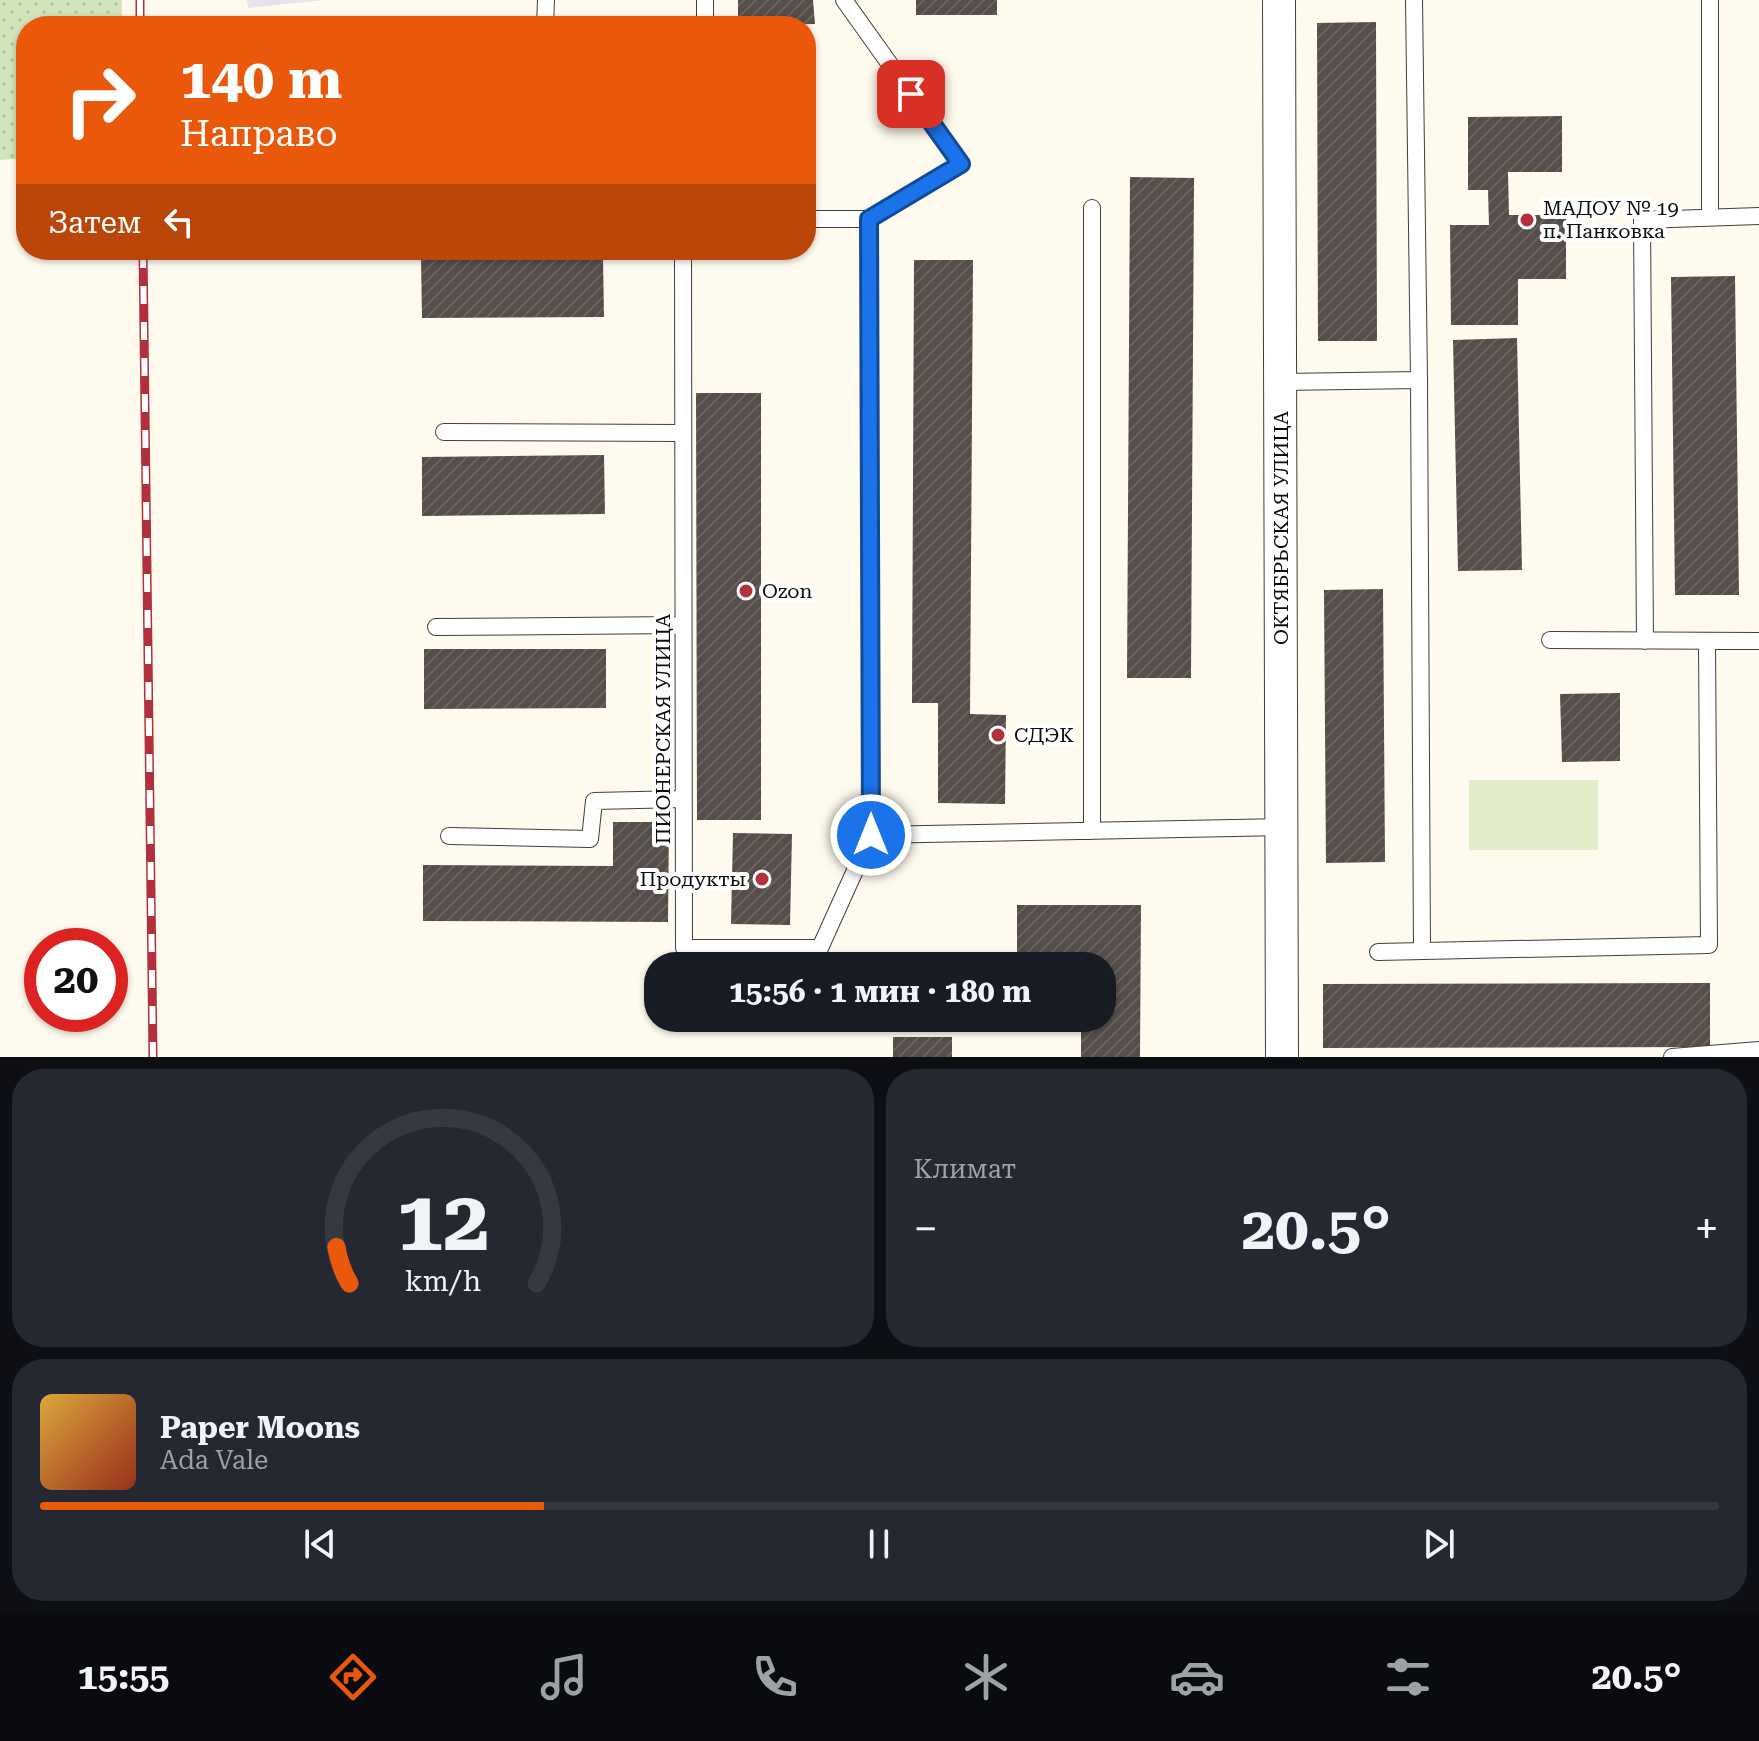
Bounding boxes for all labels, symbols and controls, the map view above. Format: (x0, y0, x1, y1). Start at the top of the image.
text: 140 m (180, 46, 342, 112)
icon: right (48, 48, 152, 152)
pin (877, 60, 945, 128)
icon: arrive (889, 72, 933, 116)
text: Направо (180, 113, 338, 155)
place label: МАДОУ № 19 п. Панковка (1543, 196, 1679, 243)
icon: left (157, 200, 201, 244)
text: Затем (48, 205, 141, 240)
marker: МАДОУ № 19 п. Панковка (1518, 211, 1536, 229)
street label: ОКТЯБРЬСКАЯ УЛИЦА (1269, 411, 1293, 645)
place label: Ozon (762, 579, 813, 603)
marker: Ozon (737, 582, 755, 600)
street label: ПИОНЕРСКАЯ УЛИЦА (651, 614, 675, 844)
place label: СДЭК (1014, 723, 1074, 747)
marker: СДЭК (989, 726, 1007, 744)
position arrow (829, 793, 913, 877)
place label: Продукты (640, 867, 746, 891)
marker: Продукты (753, 870, 771, 888)
speed limit sign: 20 (24, 928, 128, 1032)
text: 15:56 · 1 мин · 180 m (729, 974, 1031, 1009)
text: Климат (914, 1154, 1016, 1184)
text: 12 (396, 1173, 489, 1270)
text: 20.5° (1241, 1193, 1391, 1264)
text: − (914, 1203, 938, 1255)
text: + (1694, 1203, 1719, 1255)
text: km/h (404, 1264, 481, 1298)
text: Paper Moons (160, 1410, 360, 1445)
text: Ada Vale (160, 1445, 268, 1475)
icon: previous (298, 1522, 342, 1566)
icon: pause (857, 1522, 901, 1566)
icon: next (1417, 1522, 1461, 1566)
icon: directions (325, 1649, 381, 1705)
icon: music (536, 1649, 592, 1705)
icon: phone (747, 1649, 803, 1705)
icon: climate (958, 1649, 1014, 1705)
icon: car (1169, 1649, 1225, 1705)
icon: filters (1380, 1649, 1436, 1705)
text: 15:55 (78, 1656, 170, 1698)
text: 20.5° (1592, 1656, 1681, 1698)

